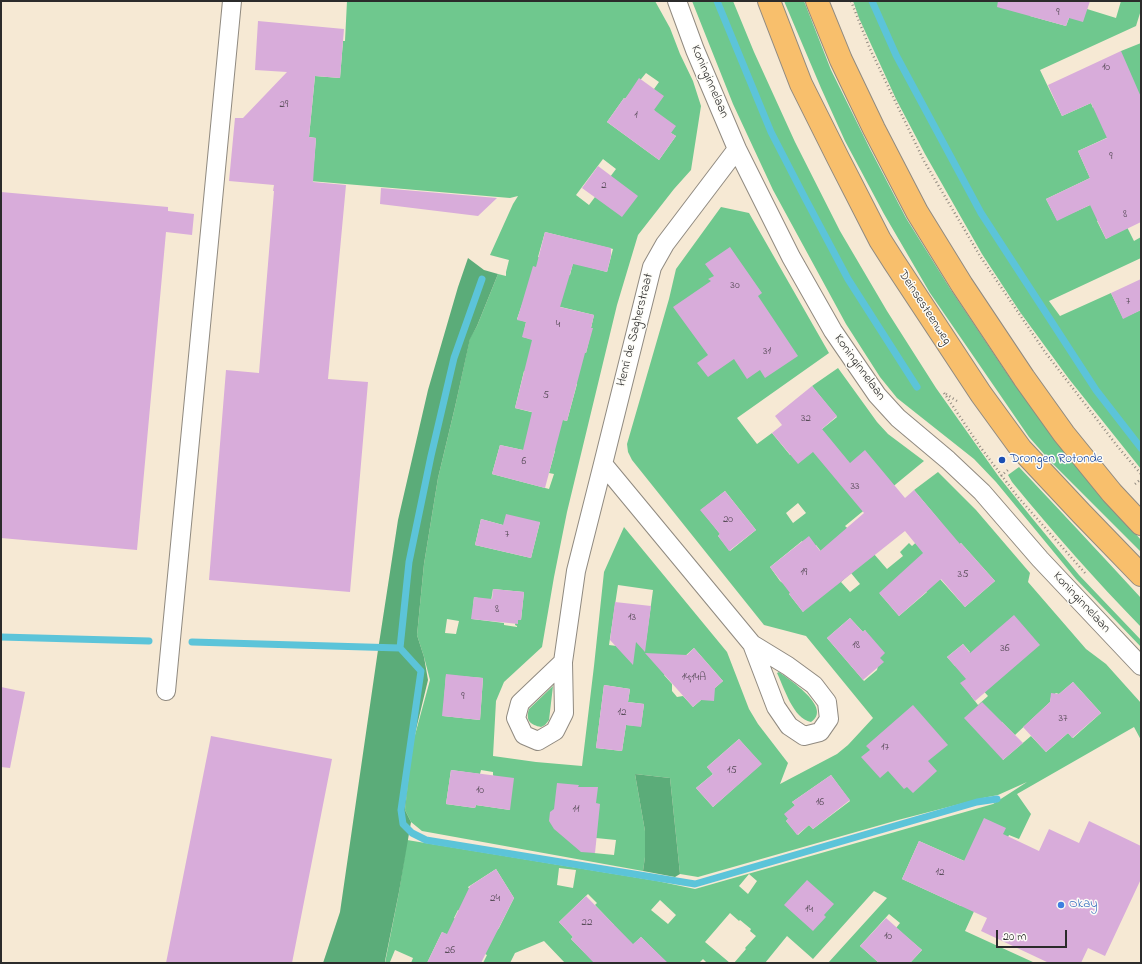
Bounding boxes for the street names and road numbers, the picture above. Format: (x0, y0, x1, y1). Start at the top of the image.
street label: Koninginnelaan (687, 43, 731, 121)
street label: Deinsesteenweg (894, 268, 954, 348)
street label: Henri de Sagherstraat (614, 272, 658, 388)
street label: Koninginnelaan (830, 332, 888, 404)
street label: Koninginnelaan (1049, 569, 1113, 637)

